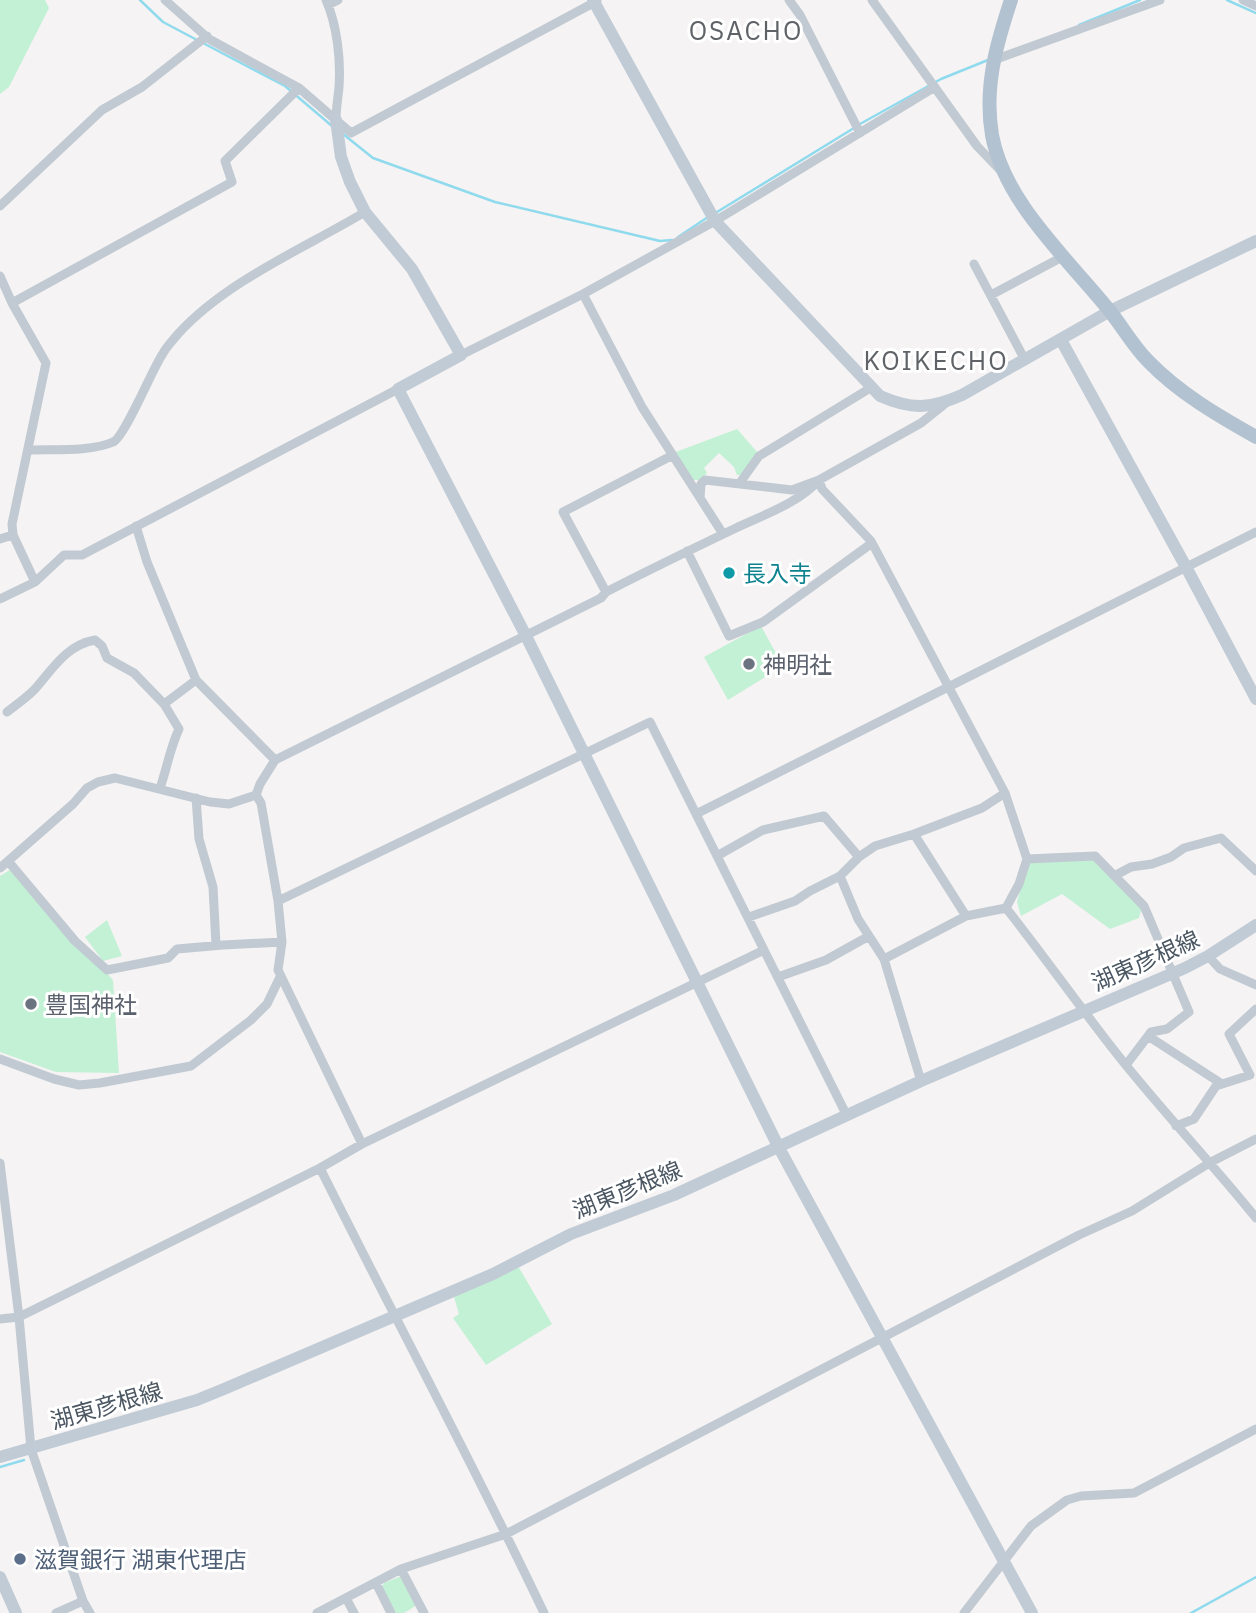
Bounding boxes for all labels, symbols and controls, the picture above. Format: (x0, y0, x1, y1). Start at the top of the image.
district label: OSACHO (689, 13, 803, 47)
district label: KOIKECHO (863, 343, 1009, 377)
place label: 長入寺 (743, 558, 812, 588)
marker: 長入寺 (721, 565, 737, 581)
place label: 神明社 (763, 649, 832, 679)
marker: 神明社 (741, 656, 757, 672)
street label: 湖東彦根線 (1086, 923, 1204, 997)
place label: 豊国神社 (45, 989, 137, 1019)
marker: 豊国神社 (23, 996, 39, 1012)
street label: 湖東彦根線 (568, 1154, 686, 1224)
street label: 湖東彦根線 (47, 1375, 165, 1435)
place label: 滋賀銀行 湖東代理店 (34, 1544, 246, 1574)
marker: 滋賀銀行 湖東代理店 (12, 1551, 28, 1567)

